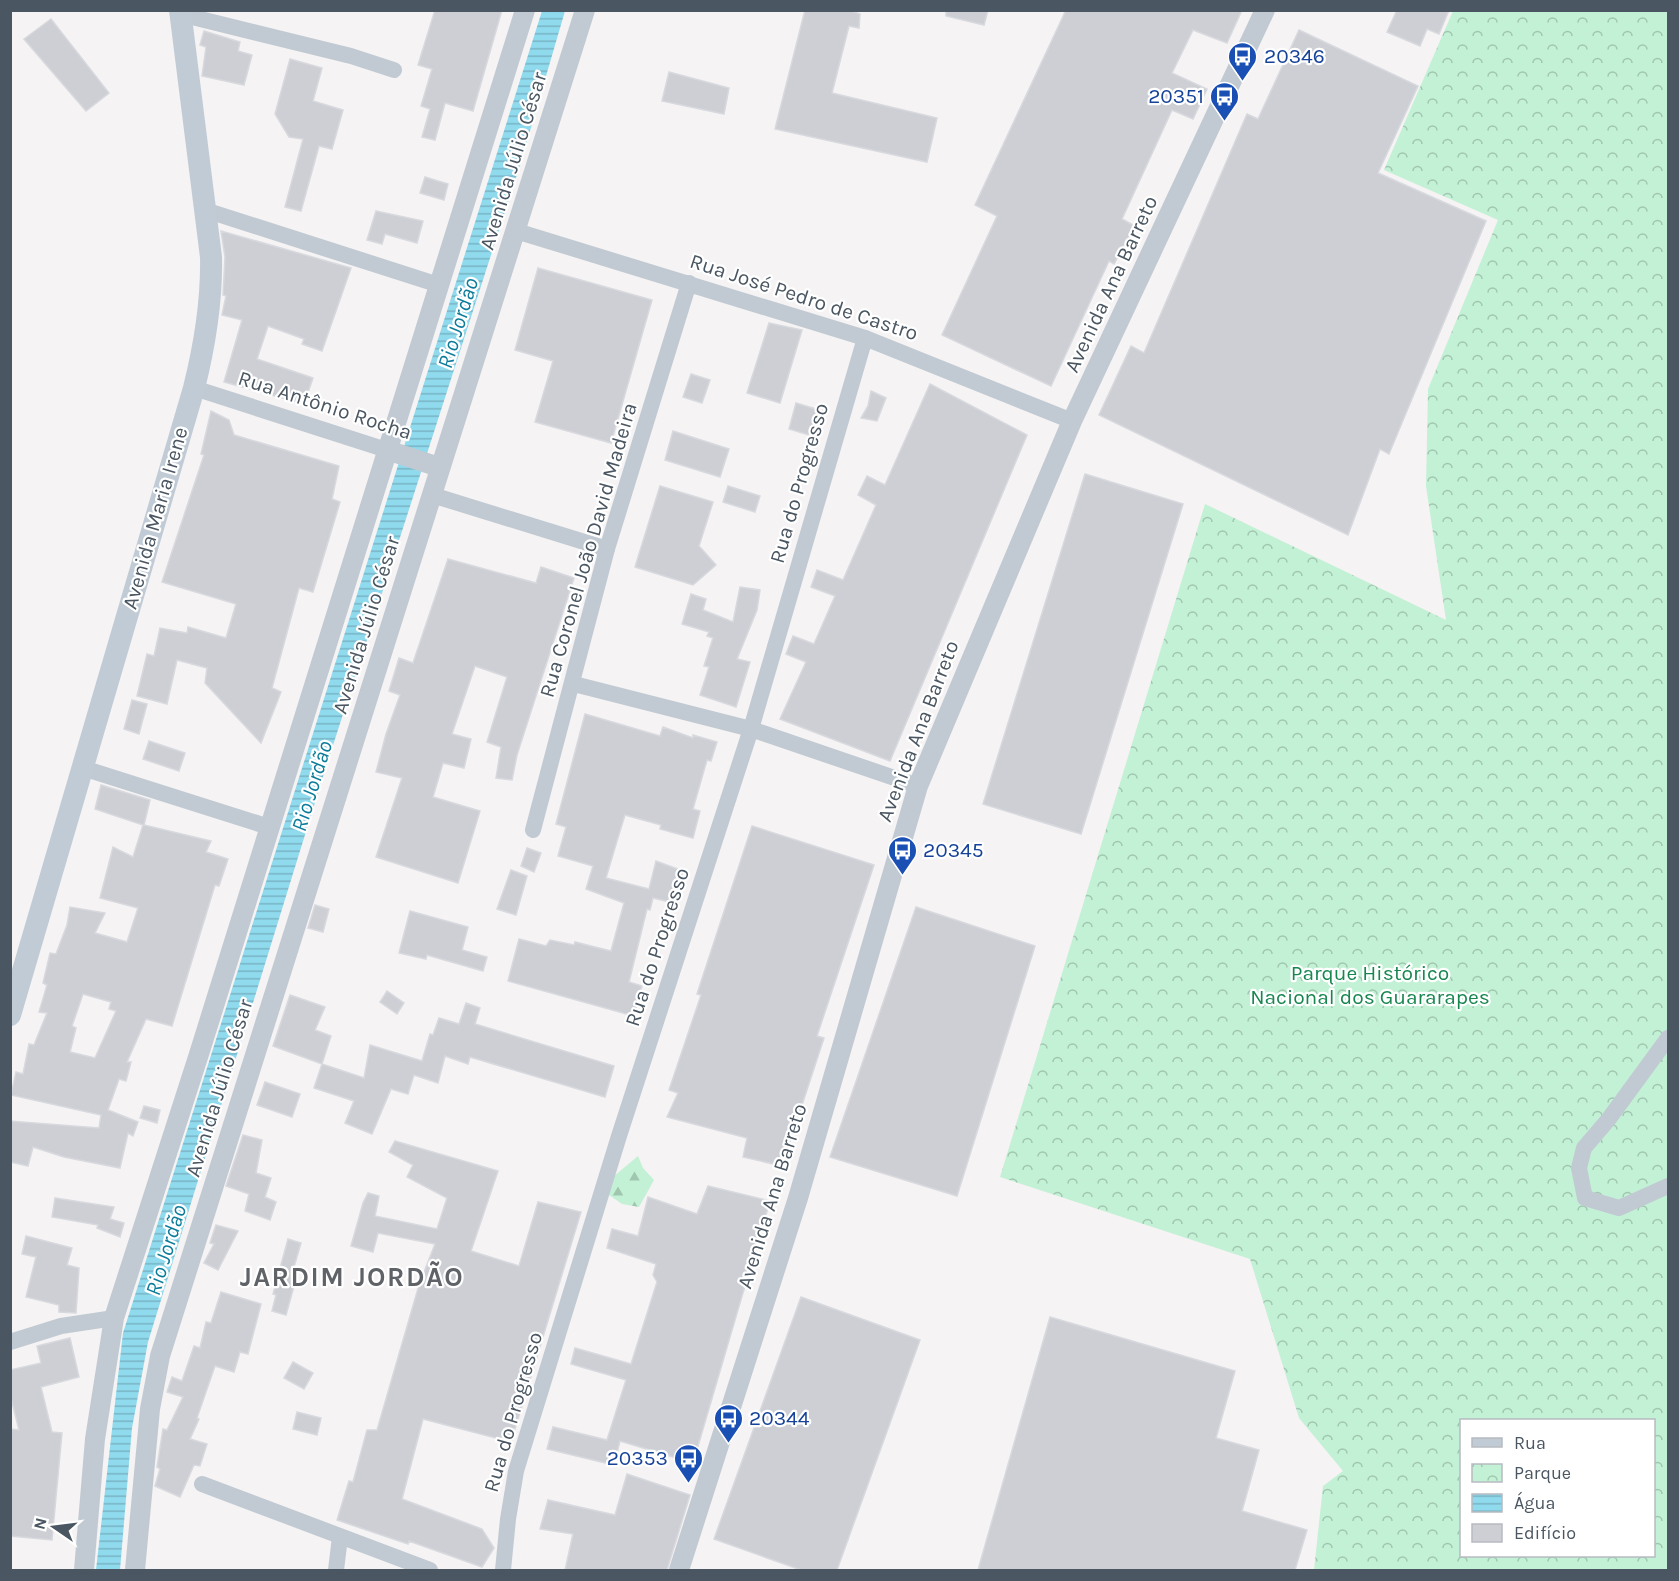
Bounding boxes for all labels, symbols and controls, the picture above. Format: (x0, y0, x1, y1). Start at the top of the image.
bus stop icon: 20346 (1227, 40, 1259, 82)
place label: 20346 (1264, 44, 1325, 68)
street label: Avenida Júlio César (475, 69, 552, 253)
bus stop icon: 20351 (1209, 80, 1241, 122)
place label: 20351 (1148, 84, 1204, 108)
street label: Avenida Ana Barreto (1060, 192, 1162, 376)
street label: Rua José Pedro de Castro (687, 249, 921, 345)
water label: Rio Jordão (432, 275, 484, 372)
street label: Rua Antônio Rocha (235, 366, 415, 444)
street label: Rua Coronel João David Madeira (534, 400, 642, 700)
street label: Rua do Progresso (765, 400, 833, 566)
street label: Avenida Maria Irene (118, 424, 192, 612)
street label: Avenida Júlio César (328, 533, 405, 717)
street label: Avenida Ana Barreto (872, 637, 964, 825)
water label: Rio Jordão (286, 738, 338, 835)
bus stop icon: 20345 (886, 834, 918, 876)
place label: 20345 (923, 838, 984, 862)
street label: Rua do Progresso (620, 865, 694, 1029)
park label: Parque Histórico Nacional dos Guararapes (1250, 961, 1490, 1009)
street label: Avenida Júlio César (181, 996, 258, 1180)
street label: Avenida Ana Barreto (732, 1101, 812, 1291)
water label: Rio Jordão (140, 1202, 192, 1299)
district label: JARDIM JORDÃO (240, 1261, 464, 1293)
street label: Rua do Progresso (479, 1329, 547, 1495)
bus stop icon: 20344 (712, 1402, 744, 1444)
place label: 20344 (749, 1406, 810, 1430)
legend (1460, 1419, 1655, 1557)
text: Rua (1514, 1432, 1546, 1454)
bus stop icon: 20353 (673, 1442, 705, 1484)
place label: 20353 (607, 1446, 668, 1470)
text: Parque (1514, 1462, 1571, 1484)
text: Água (1514, 1491, 1555, 1514)
north arrow (24, 1497, 84, 1557)
text: N (29, 1516, 51, 1531)
text: Edifício (1514, 1522, 1576, 1544)

